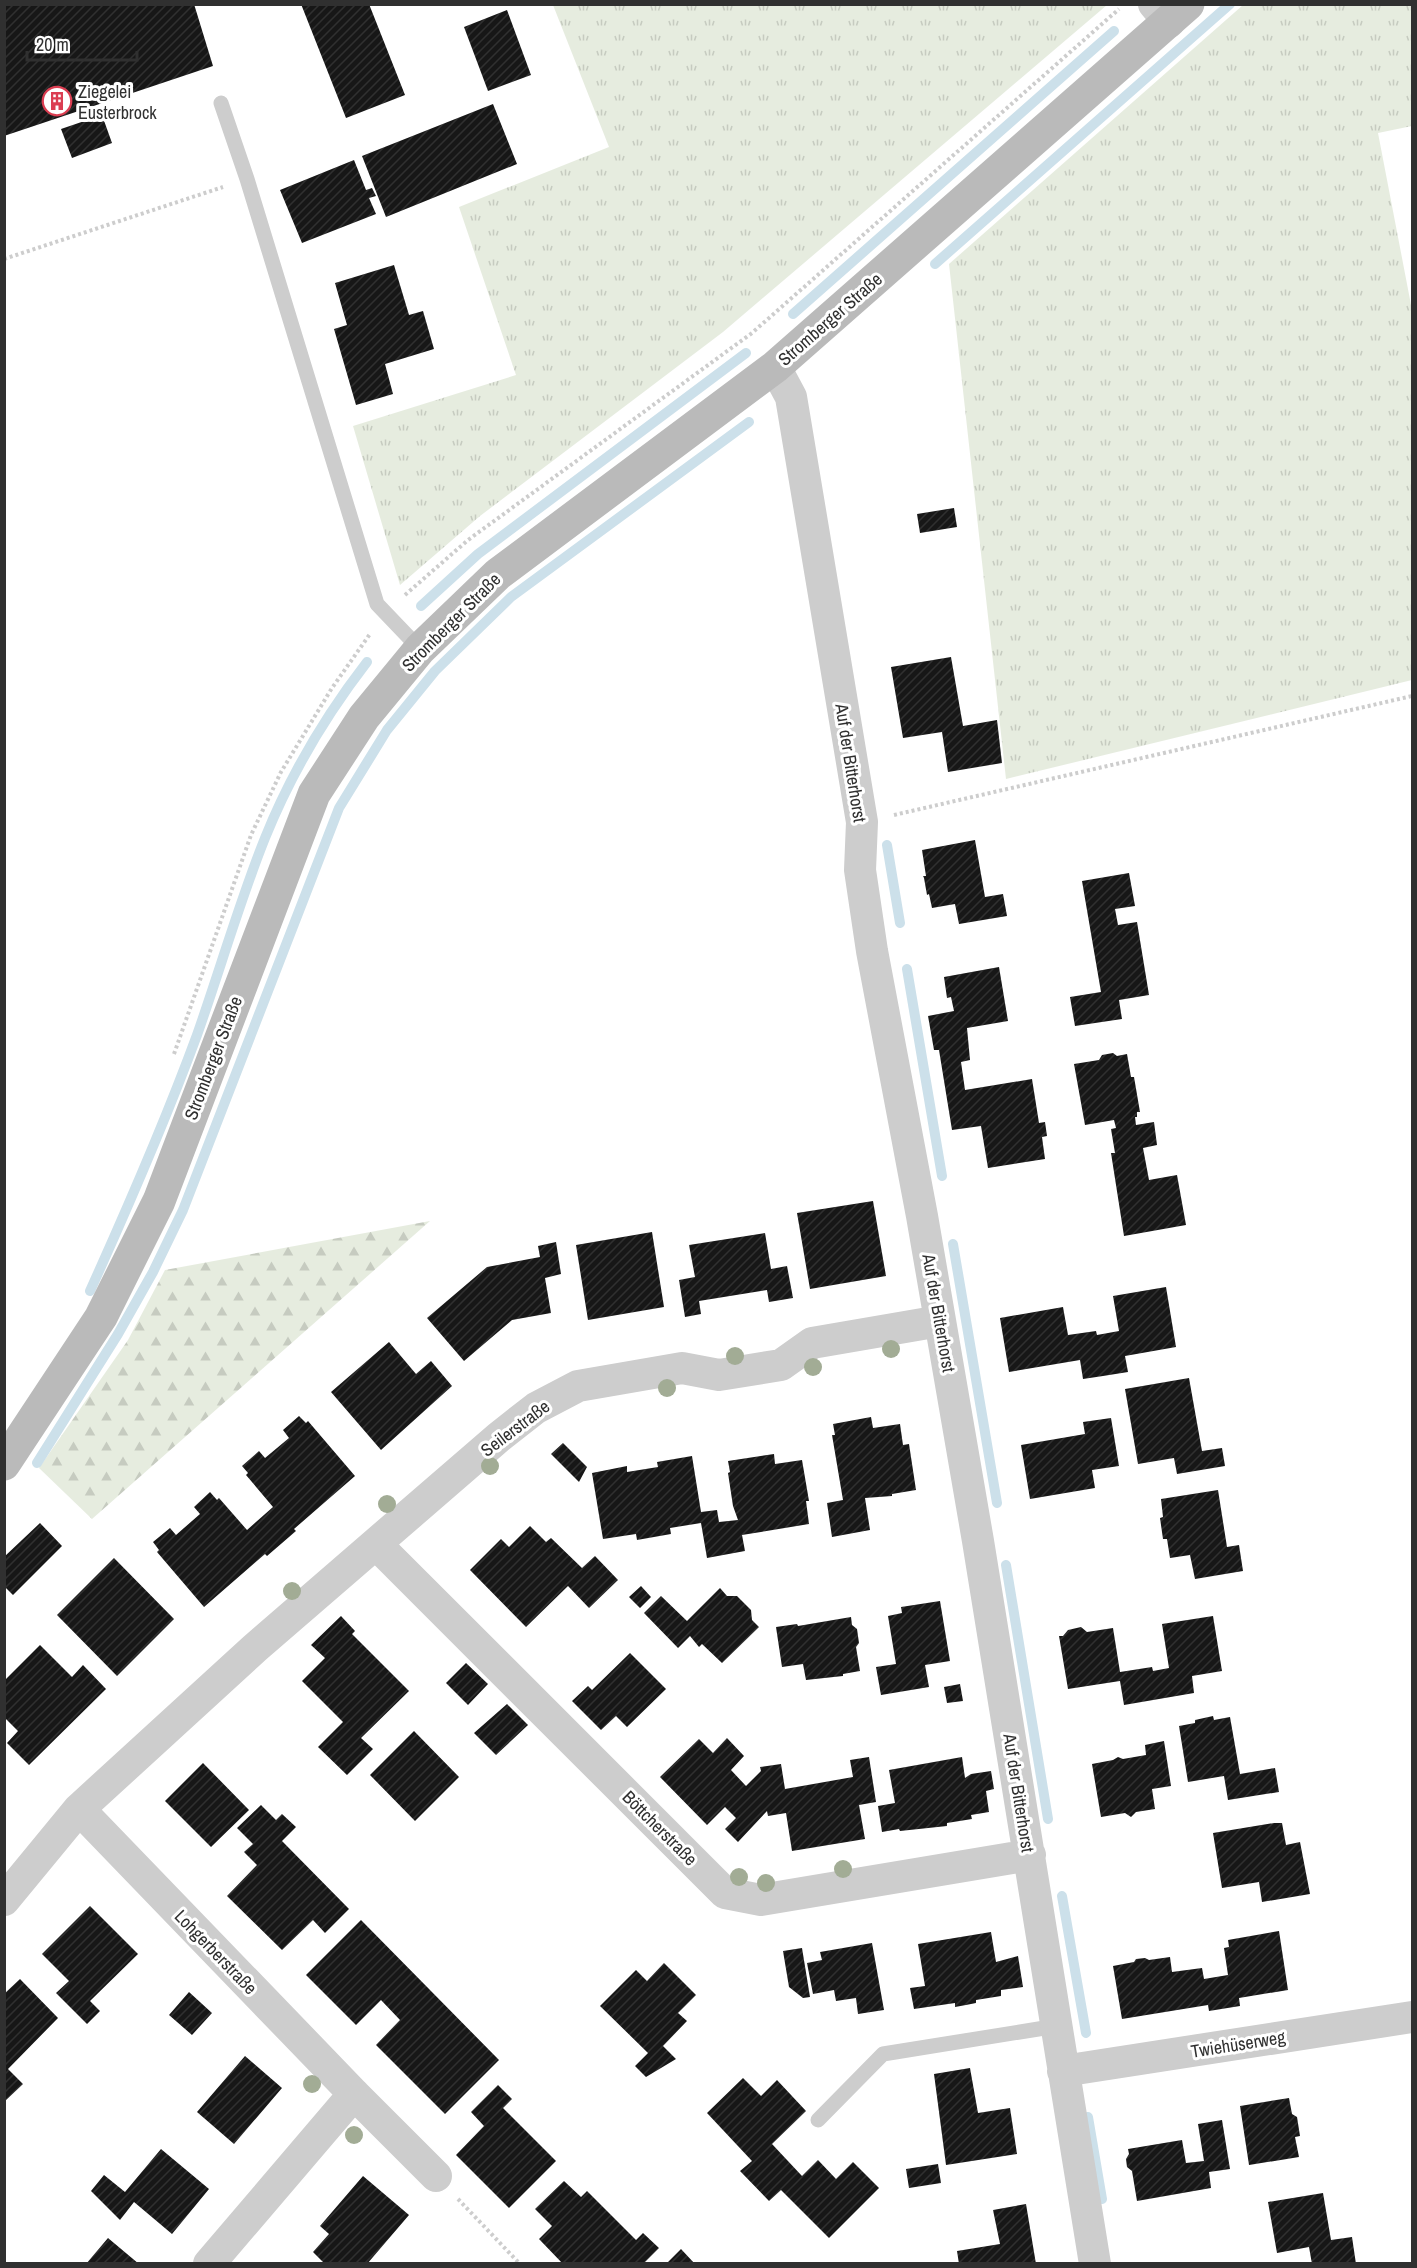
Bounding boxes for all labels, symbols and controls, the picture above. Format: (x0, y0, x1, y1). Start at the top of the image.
scale bar (27, 24, 136, 62)
text: 20 m (36, 32, 69, 57)
place label: Ziegelei Eusterbrock (78, 79, 157, 125)
building icon: Ziegelei Eusterbrock (41, 85, 73, 117)
street label: Stromberger Straße (773, 267, 887, 371)
street label: Stromberger Straße (396, 567, 506, 677)
street label: Auf der Bitterhorst (829, 701, 873, 824)
street label: Stromberger Straße (178, 993, 248, 1123)
street label: Auf der Bitterhorst (916, 1251, 962, 1374)
street label: Seilerstraße (475, 1394, 555, 1462)
street label: Auf der Bitterhorst (997, 1731, 1041, 1854)
street label: Böttcherstraße (617, 1785, 703, 1871)
street label: Lohgerberstraße (169, 1904, 263, 2000)
street label: Twiehüserweg (1189, 2024, 1288, 2064)

